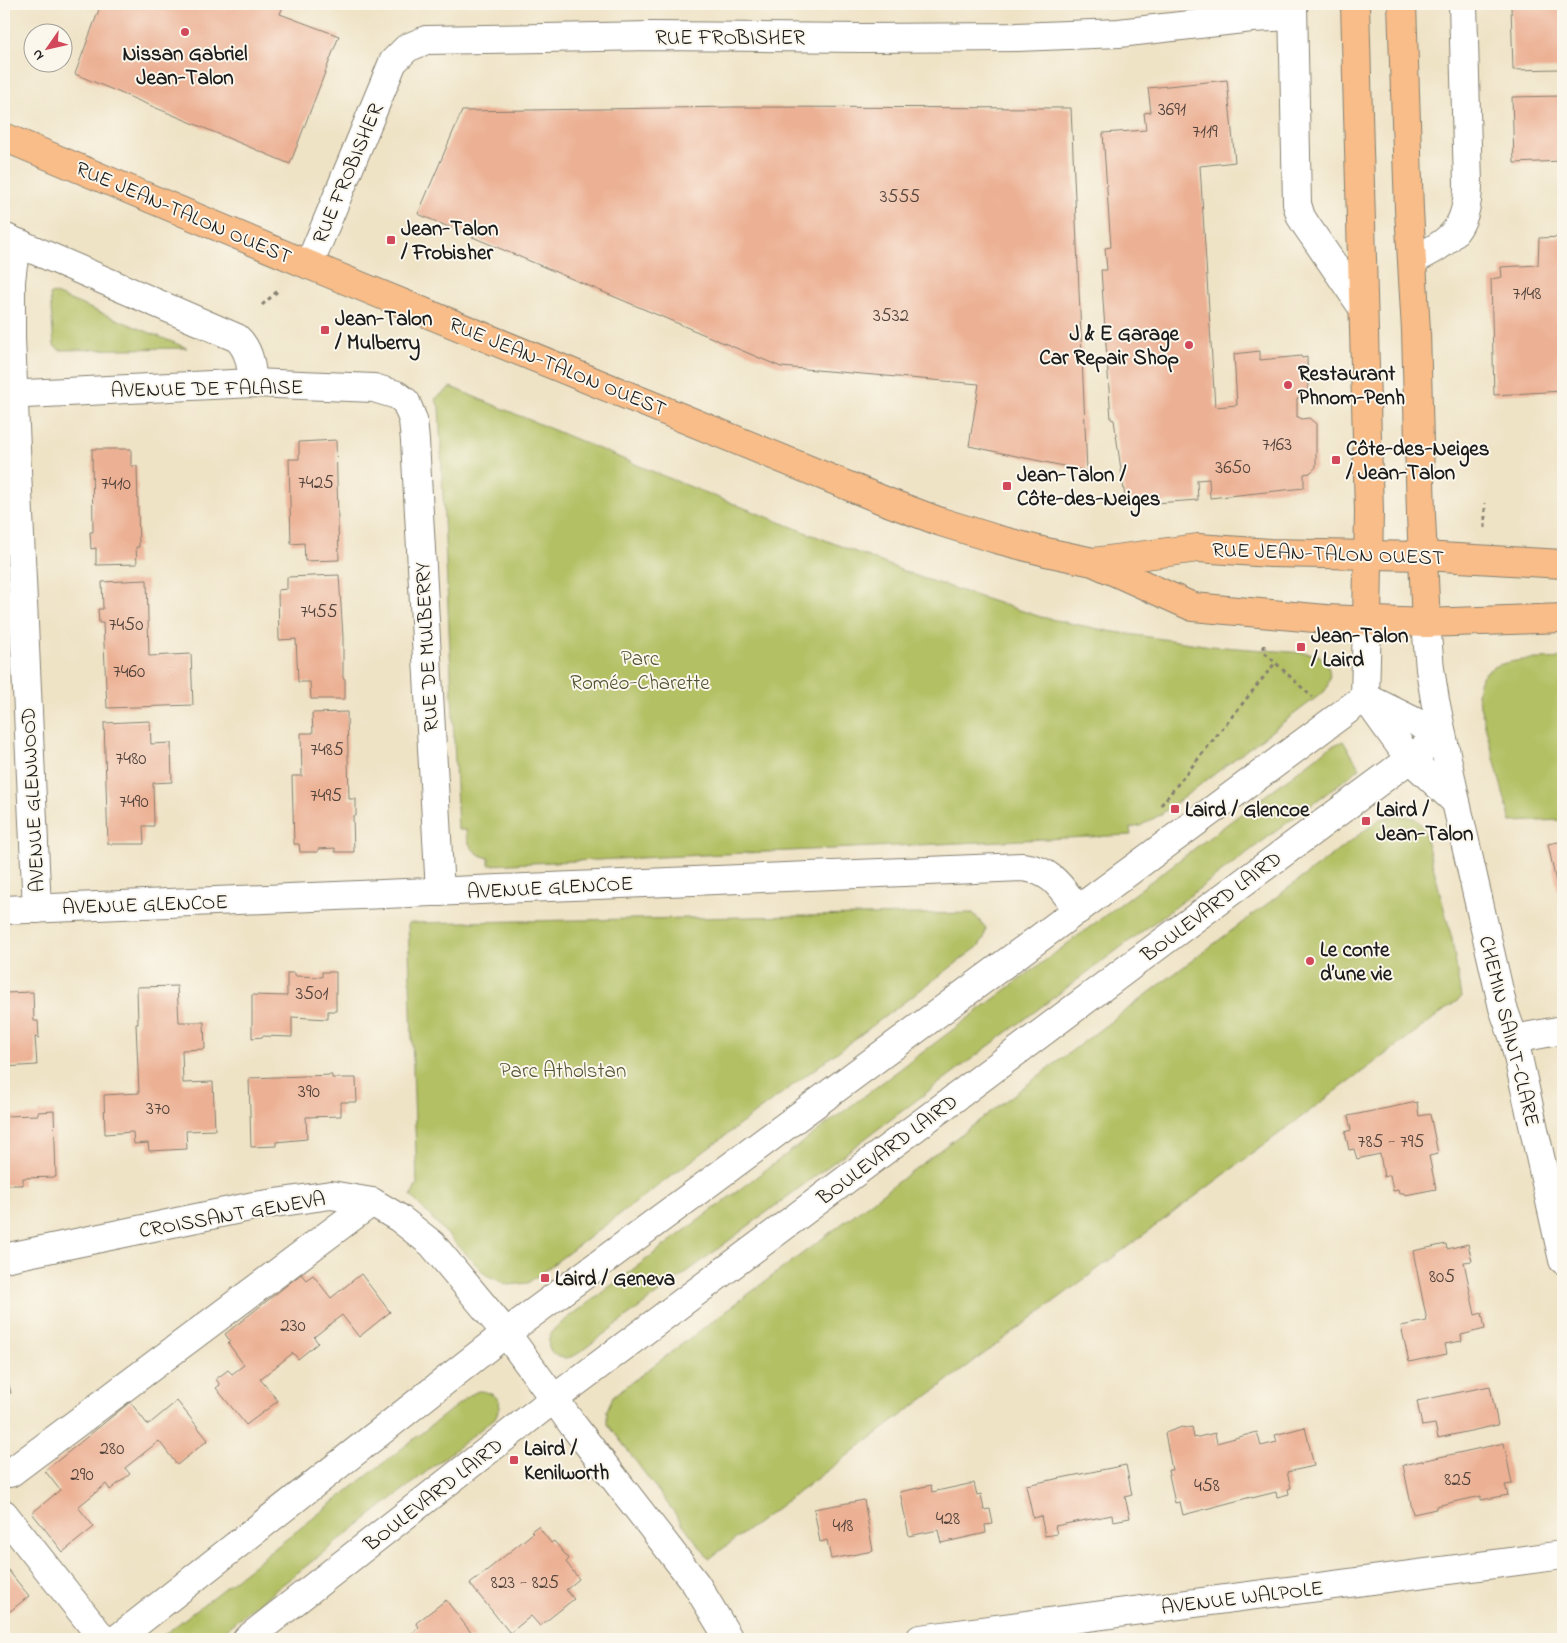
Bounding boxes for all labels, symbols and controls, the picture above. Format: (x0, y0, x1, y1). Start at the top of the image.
north arrow (22, 22, 72, 72)
street label: RUE FROBISHER (655, 24, 805, 54)
marker: Nissan Gabriel Jean-Talon (179, 26, 191, 38)
place label: Nissan Gabriel Jean-Talon (122, 40, 248, 94)
text: N (27, 45, 50, 64)
house number: 3691 (1158, 97, 1186, 124)
street label: RUE FROBISHER (306, 99, 392, 249)
house number: 7119 (1192, 119, 1218, 146)
street label: RUE JEAN-TALON OUEST (71, 155, 296, 273)
house number: 3555 (880, 184, 920, 211)
place label: Jean-Talon / Frobisher (400, 215, 498, 269)
marker: Jean-Talon / Frobisher (385, 234, 397, 246)
house number: 7148 (1513, 281, 1541, 308)
house number: 3532 (873, 303, 909, 330)
place label: Jean-Talon / Mulberry (334, 305, 432, 361)
street label: RUE JEAN-TALON OUEST (444, 310, 670, 425)
place label: J & E Garage Car Repair Shop (1039, 320, 1180, 374)
marker: Jean-Talon / Mulberry (319, 324, 331, 336)
marker: J & E Garage Car Repair Shop (1183, 339, 1195, 351)
place label: Restaurant Phnom-Penh (1298, 360, 1405, 414)
street label: AVENUE DE FALAISE (110, 373, 304, 407)
marker: Restaurant Phnom-Penh (1282, 379, 1294, 391)
house number: 7163 (1262, 432, 1292, 459)
place label: Côte-des-Neiges / Jean-Talon (1345, 435, 1490, 489)
marker: Côte-des-Neiges / Jean-Talon (1330, 454, 1342, 466)
house number: 3650 (1215, 455, 1251, 482)
place label: Jean-Talon / Côte-des-Neiges (1017, 461, 1161, 517)
house number: 7425 (298, 470, 334, 497)
house number: 7410 (101, 471, 131, 498)
marker: Jean-Talon / Côte-des-Neiges (1001, 480, 1013, 492)
street label: RUE JEAN-TALON OUEST (1211, 536, 1444, 574)
street label: RUE DE MULBERRY (409, 561, 447, 732)
house number: 7455 (300, 599, 338, 626)
house number: 7450 (109, 612, 143, 639)
place label: Jean-Talon / Laird (1310, 622, 1408, 676)
marker: Jean-Talon / Laird (1295, 641, 1307, 653)
park label: Parc Roméo-Charette (570, 645, 710, 699)
house number: 7460 (113, 659, 145, 686)
street label: AVENUE GLENWOOD (14, 707, 54, 893)
house number: 7485 (310, 737, 344, 764)
house number: 7480 (116, 746, 147, 773)
house number: 7495 (310, 783, 342, 810)
house number: 7490 (119, 789, 149, 816)
place label: Laird / Glencoe (1185, 796, 1310, 826)
place label: Laird / Jean-Talon (1376, 796, 1473, 850)
marker: Laird / Glencoe (1169, 803, 1181, 815)
marker: Laird / Jean-Talon (1360, 815, 1372, 827)
street label: BOULEVARD LAIRD (1135, 845, 1289, 971)
street label: AVENUE GLENCOE (466, 870, 634, 908)
street label: AVENUE GLENCOE (61, 888, 229, 924)
street label: CHEMIN SAINT-CLARE (1470, 933, 1546, 1130)
place label: Le conte d’une vie (1320, 936, 1393, 990)
marker: Le conte d’une vie (1304, 955, 1316, 967)
house number: 3501 (296, 981, 328, 1008)
park label: Parc Atholstan (500, 1057, 626, 1087)
house number: 390 (298, 1079, 320, 1106)
street label: BOULEVARD LAIRD (811, 1088, 965, 1214)
house number: 370 (146, 1096, 170, 1123)
house number: 785 - 795 (1358, 1129, 1425, 1156)
street label: CROISSANT GENEVA (137, 1185, 328, 1247)
house number: 805 (1429, 1264, 1455, 1291)
place label: Laird / Geneva (555, 1265, 675, 1295)
marker: Laird / Geneva (539, 1272, 551, 1284)
house number: 230 (280, 1313, 306, 1340)
street label: BOULEVARD LAIRD (357, 1432, 510, 1560)
place label: Laird / Kenilworth (524, 1435, 609, 1489)
house number: 280 (100, 1436, 124, 1463)
marker: Laird / Kenilworth (508, 1454, 520, 1466)
house number: 290 (70, 1462, 94, 1489)
house number: 825 (1444, 1467, 1472, 1494)
house number: 458 (1194, 1473, 1220, 1500)
house number: 428 (936, 1506, 960, 1533)
house number: 418 (833, 1513, 854, 1540)
house number: 823 - 825 (491, 1570, 559, 1597)
street label: AVENUE WALPOLE (1159, 1574, 1325, 1624)

